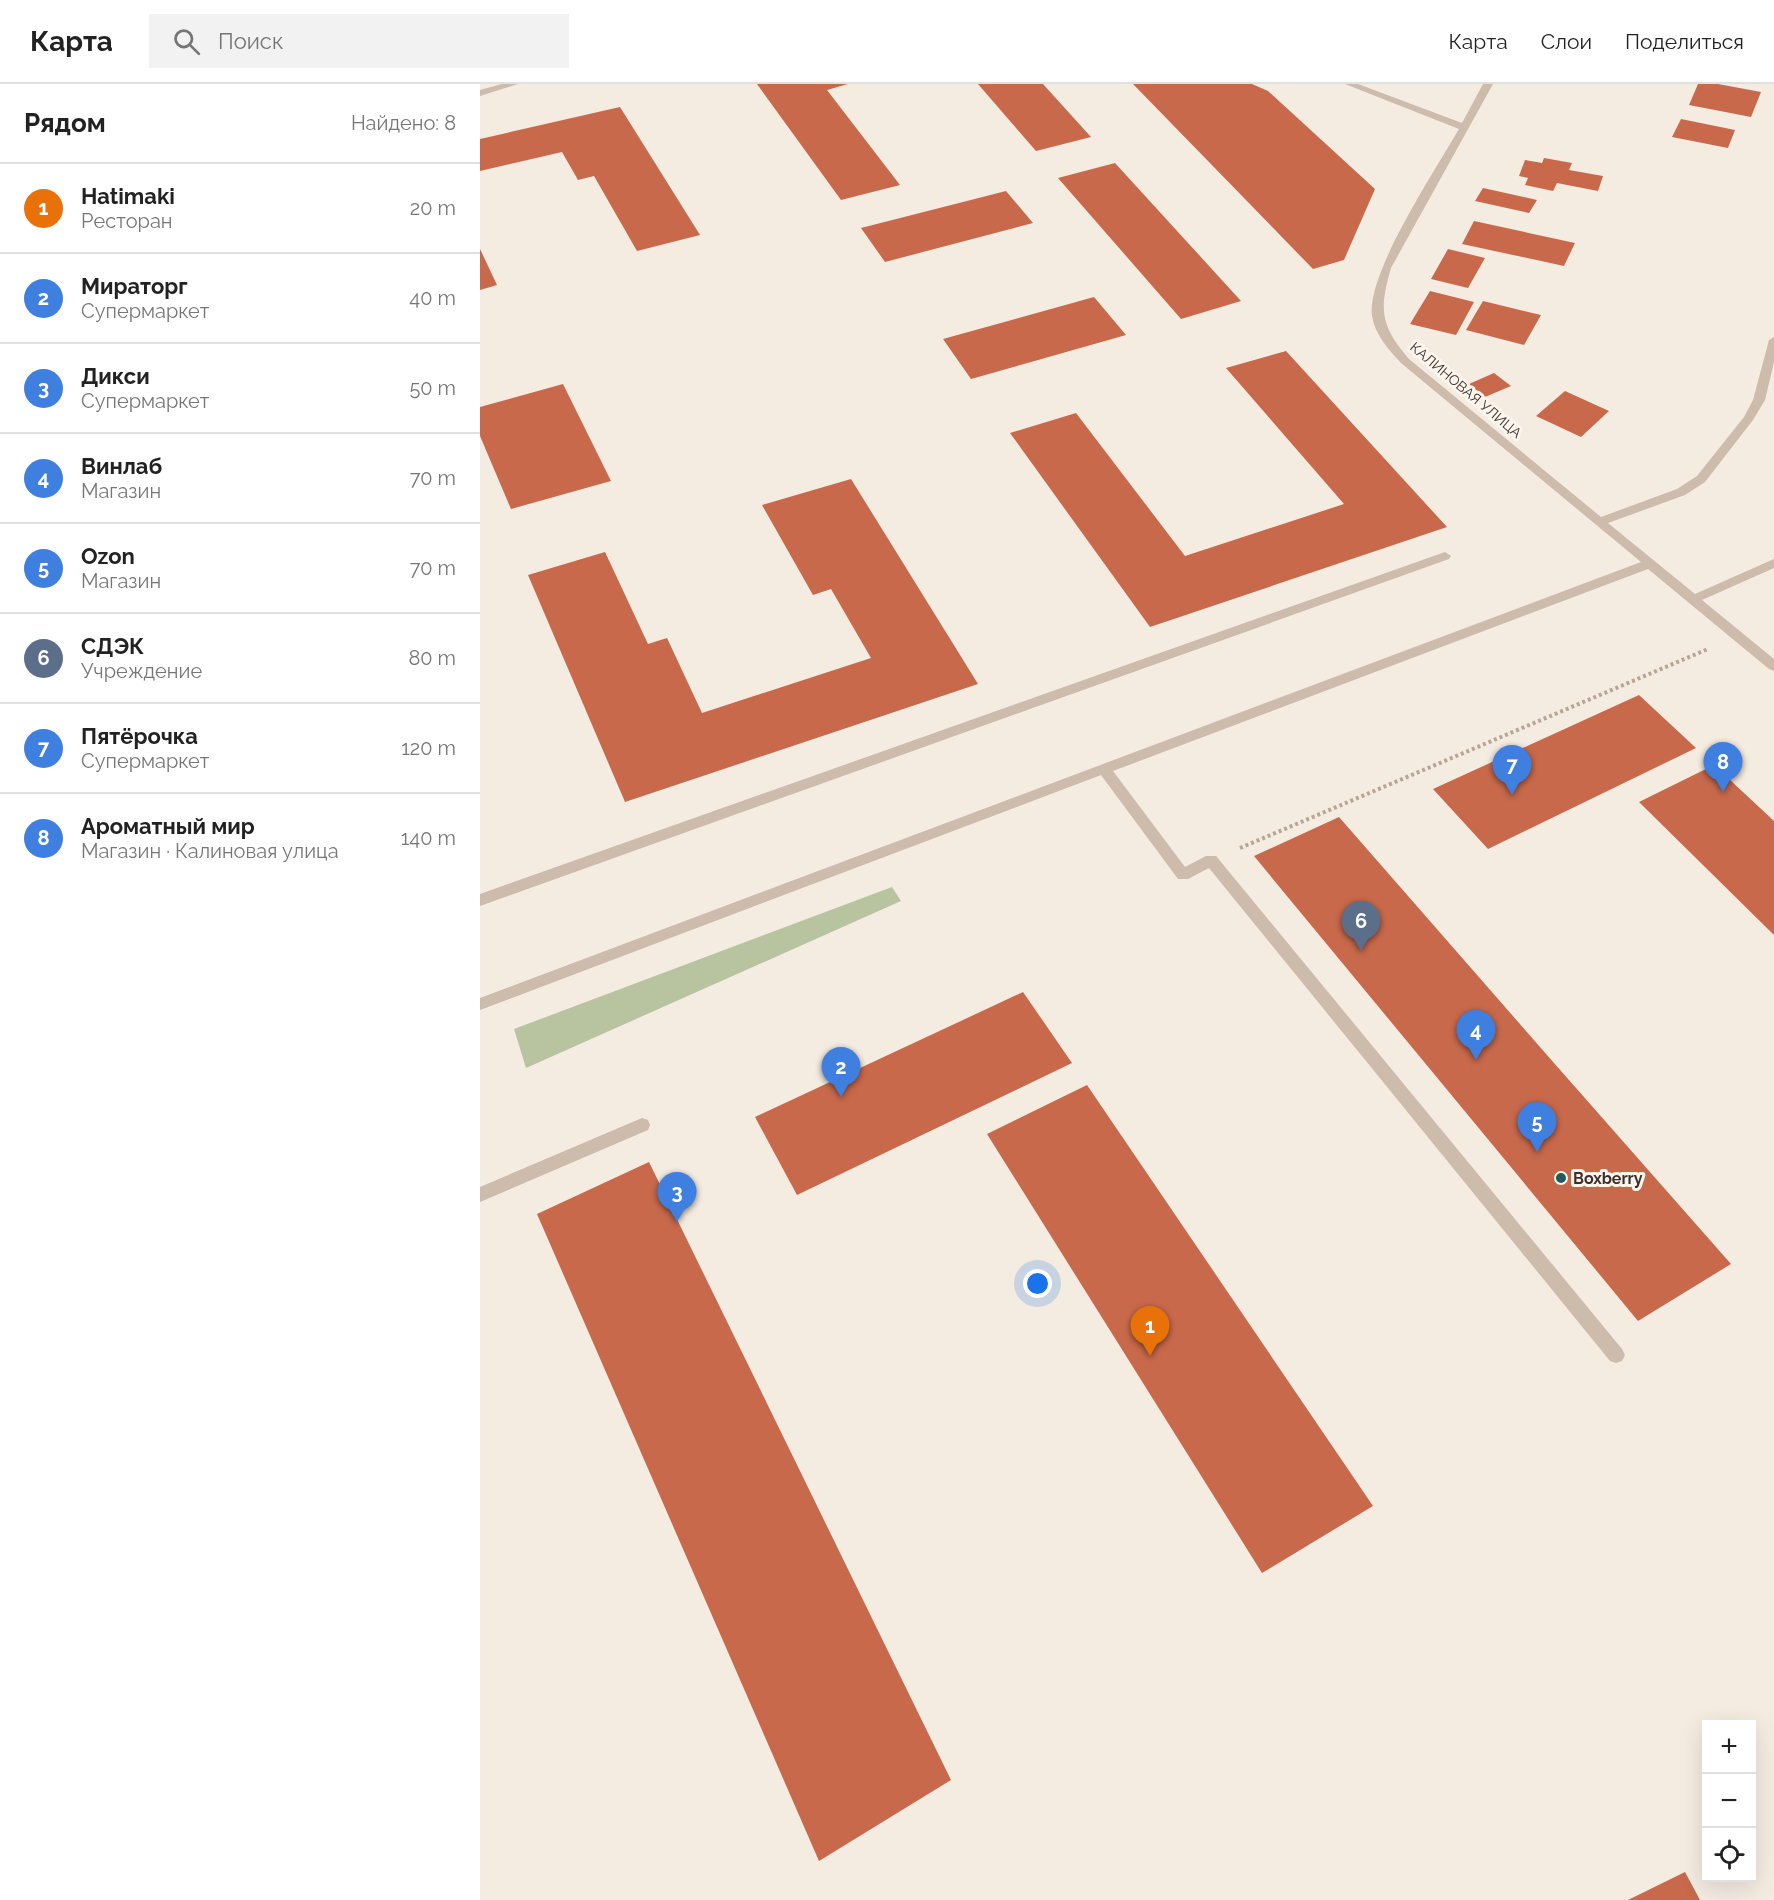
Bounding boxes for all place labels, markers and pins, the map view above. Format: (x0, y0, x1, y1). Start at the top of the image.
pin: 8 (1704, 742, 1742, 792)
pin: 7 (1492, 746, 1532, 795)
pin: 6 (1342, 902, 1380, 951)
pin: 4 (1456, 1010, 1496, 1060)
pin: 2 (822, 1048, 860, 1097)
pin: 5 (1518, 1102, 1556, 1152)
place label: Boxberry (1573, 1169, 1643, 1188)
marker: Boxberry (1554, 1171, 1568, 1185)
pin: 3 (658, 1172, 696, 1222)
pin: 1 (1130, 1306, 1170, 1356)

